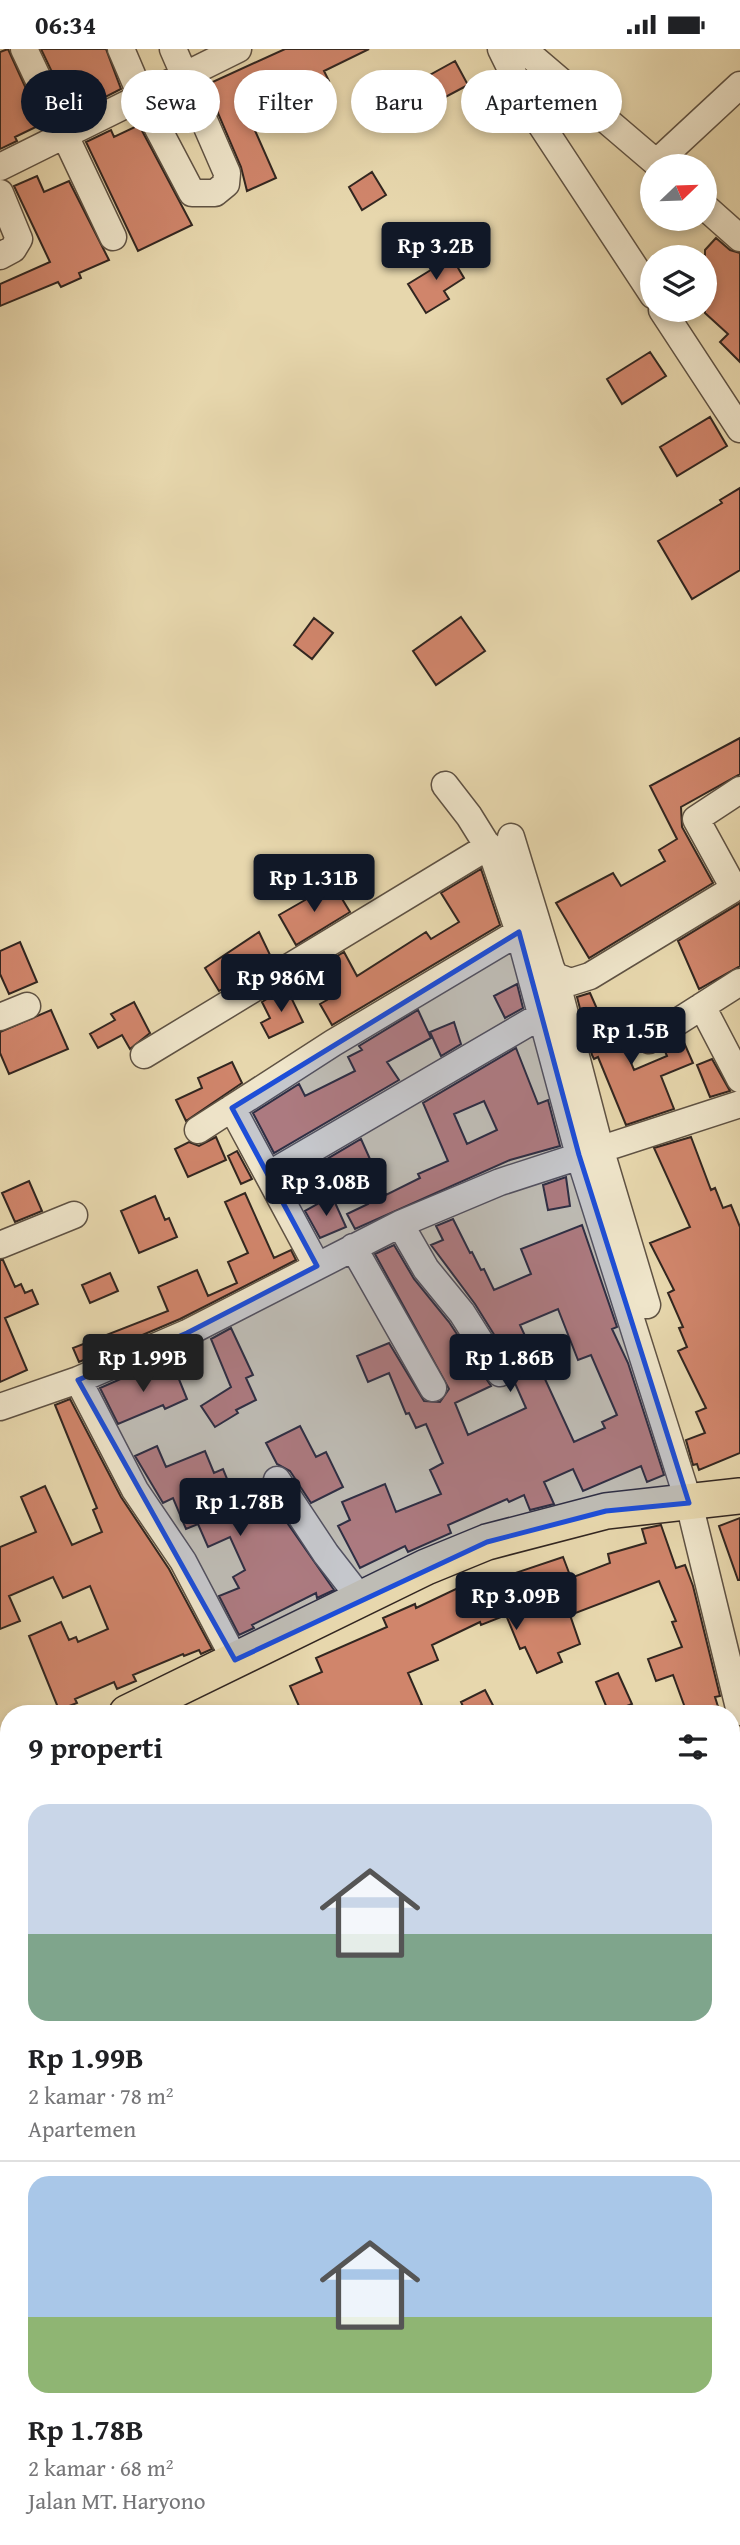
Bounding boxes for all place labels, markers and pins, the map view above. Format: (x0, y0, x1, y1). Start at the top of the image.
pin: Rp 3.2B (371, 223, 501, 282)
pin: Rp 1.31B (242, 855, 386, 914)
pin: Rp 986M (216, 955, 346, 1014)
pin: Rp 1.5B (566, 1007, 696, 1067)
pin: Rp 3.08B (254, 1159, 398, 1218)
pin: Rp 1.99B (71, 1335, 215, 1394)
pin: Rp 1.86B (438, 1335, 582, 1394)
pin: Rp 1.78B (168, 1479, 312, 1538)
pin: Rp 3.09B (444, 1573, 588, 1632)

